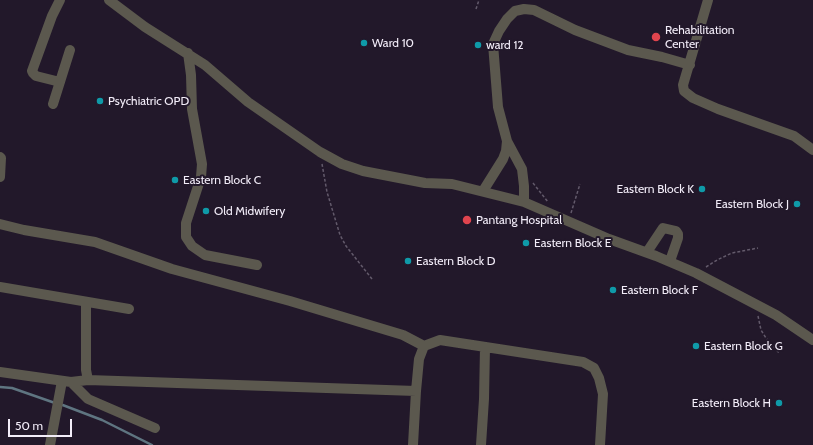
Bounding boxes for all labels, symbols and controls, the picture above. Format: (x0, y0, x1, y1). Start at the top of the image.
place label: Rehabilitation Center (665, 23, 735, 51)
marker: Rehabilitation Center (650, 31, 662, 43)
place label: Ward 10 (372, 36, 414, 50)
marker: Ward 10 (359, 38, 369, 48)
place label: ward 12 (486, 38, 524, 52)
marker: ward 12 (473, 40, 483, 50)
place label: Psychiatric OPD (108, 94, 189, 108)
marker: Psychiatric OPD (95, 96, 105, 106)
place label: Eastern Block C (183, 173, 261, 187)
marker: Eastern Block C (170, 175, 180, 185)
place label: Eastern Block K (617, 182, 694, 196)
marker: Eastern Block K (697, 184, 707, 194)
place label: Eastern Block J (715, 197, 789, 211)
marker: Eastern Block J (792, 199, 802, 209)
place label: Old Midwifery (214, 204, 285, 218)
marker: Old Midwifery (201, 206, 211, 216)
place label: Pantang Hospital (476, 213, 562, 227)
marker: Pantang Hospital (461, 214, 473, 226)
place label: Eastern Block E (534, 236, 611, 250)
marker: Eastern Block E (521, 238, 531, 248)
place label: Eastern Block D (416, 254, 495, 268)
marker: Eastern Block D (403, 256, 413, 266)
place label: Eastern Block F (621, 283, 698, 297)
marker: Eastern Block F (608, 285, 618, 295)
place label: Eastern Block G (704, 339, 783, 353)
marker: Eastern Block G (691, 341, 701, 351)
place label: Eastern Block H (692, 396, 771, 410)
marker: Eastern Block H (774, 398, 784, 408)
scale bar (10, 411, 74, 437)
text: 50 m (15, 418, 43, 433)

